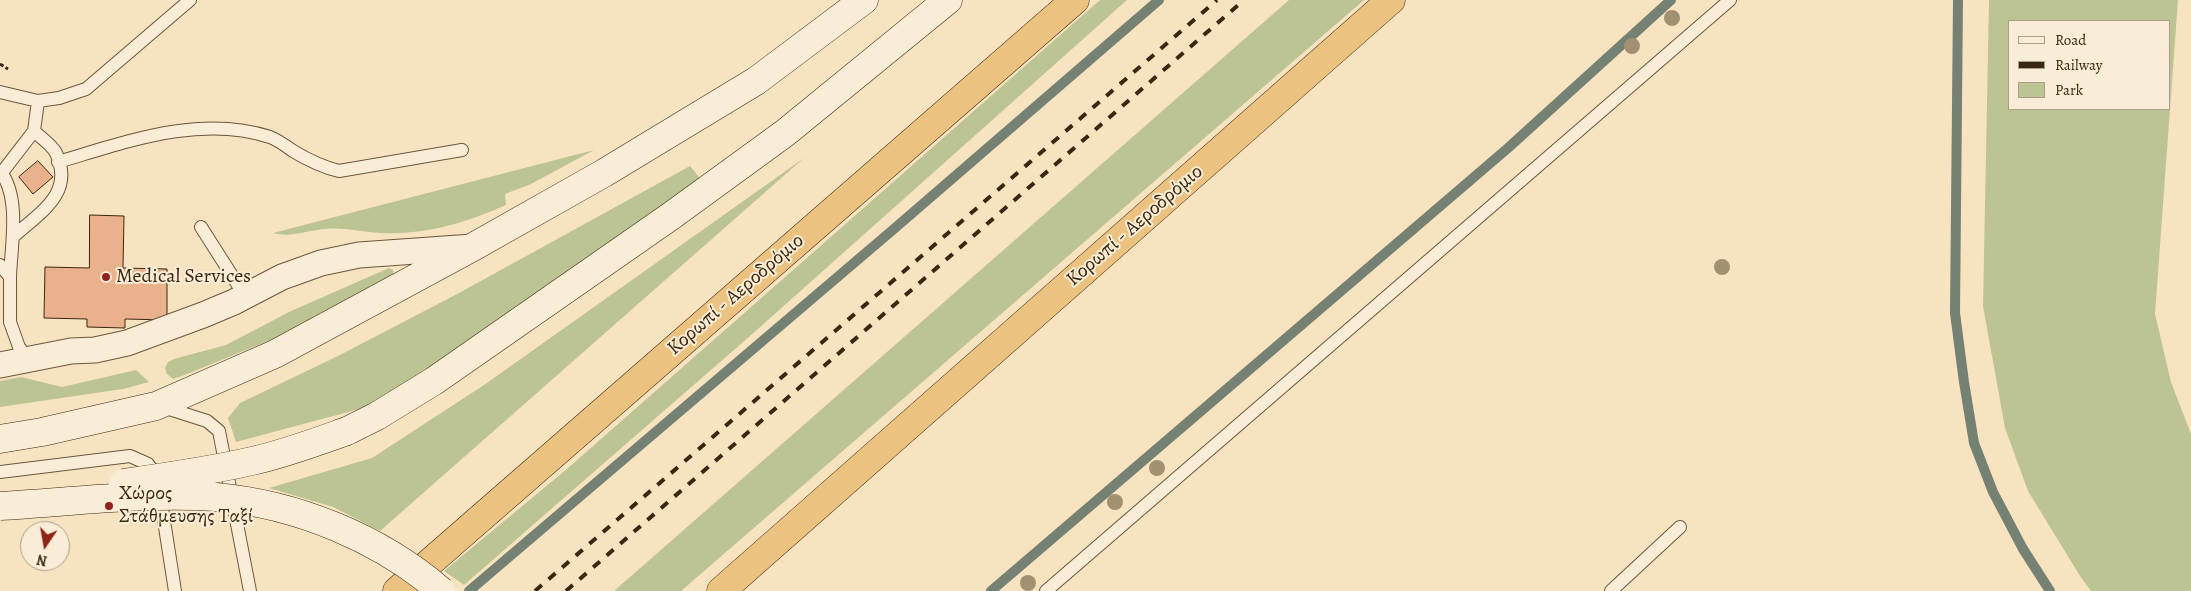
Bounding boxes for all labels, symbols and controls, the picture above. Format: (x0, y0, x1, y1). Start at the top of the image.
legend (2008, 20, 2171, 110)
text: Road (2055, 30, 2086, 50)
text: Railway (2055, 55, 2102, 75)
text: Park (2055, 80, 2083, 100)
street label: Κορωπί - Αεροδρόμιο (1062, 160, 1208, 292)
street label: Κορωπί - Αεροδρόμιο (663, 229, 809, 361)
place label: Medical Services (116, 265, 251, 289)
marker: Medical Services (100, 271, 112, 283)
place label: Χώρος Στάθμευσης Ταξί (119, 482, 253, 529)
marker: Χώρος Στάθμευσης Ταξί (103, 500, 115, 512)
north arrow (20, 521, 70, 571)
text: N (35, 550, 49, 571)

